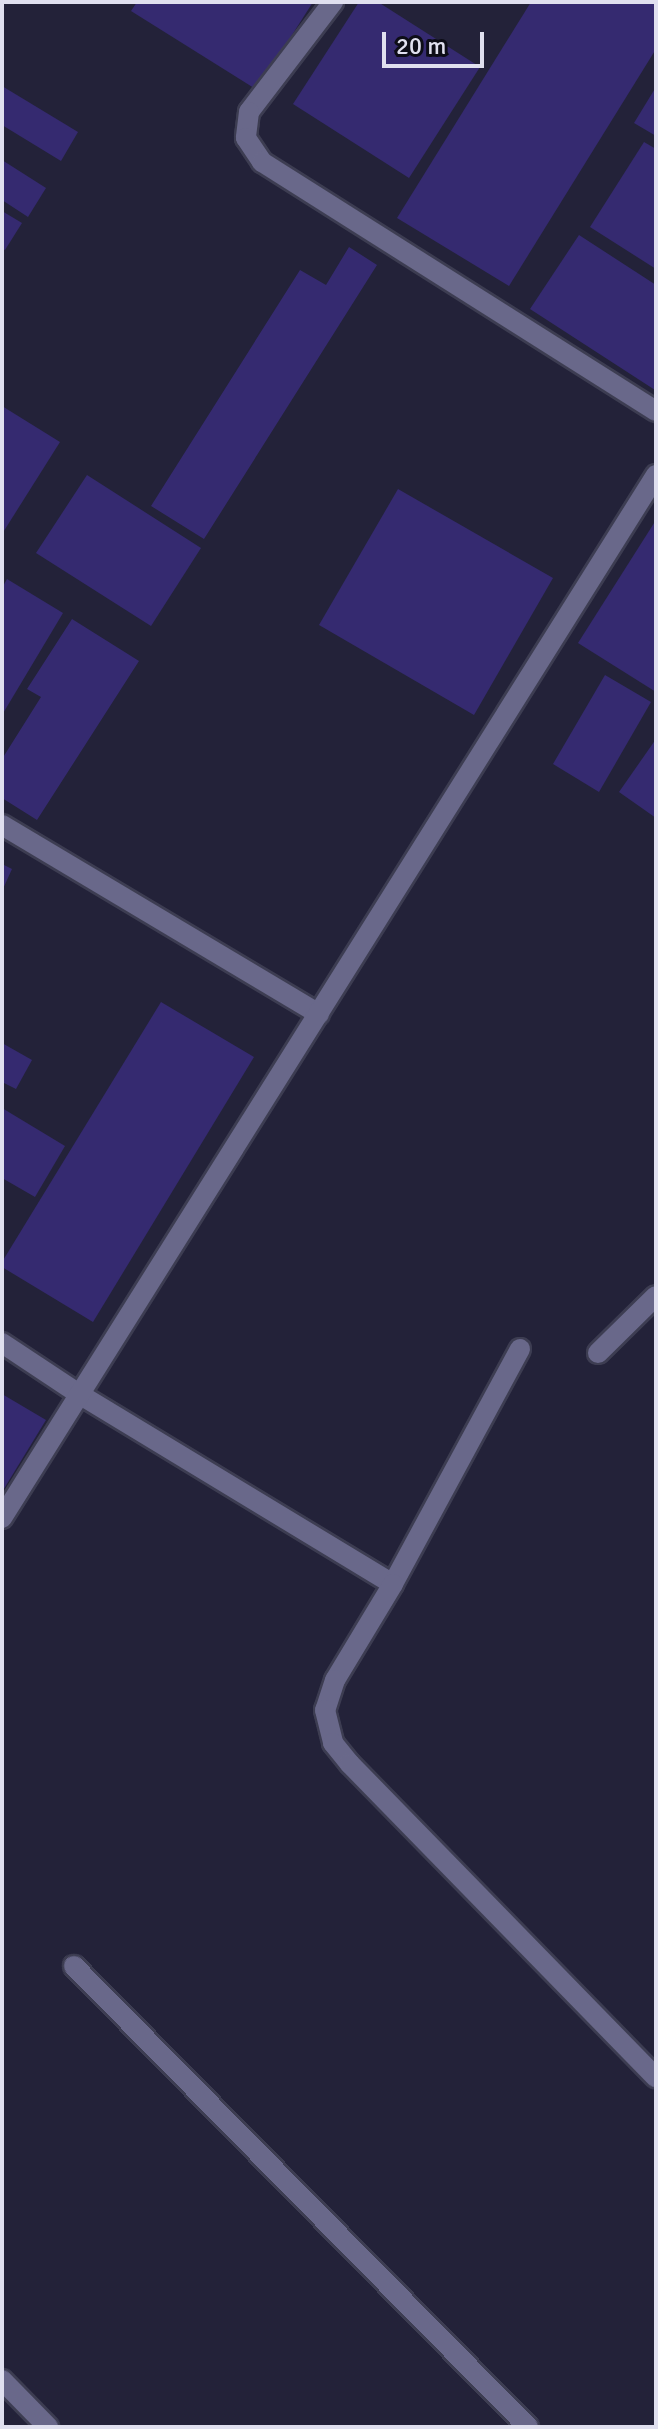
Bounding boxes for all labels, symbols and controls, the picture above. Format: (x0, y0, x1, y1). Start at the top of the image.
scale bar (386, 16, 488, 66)
text: 20 m (396, 31, 446, 61)

